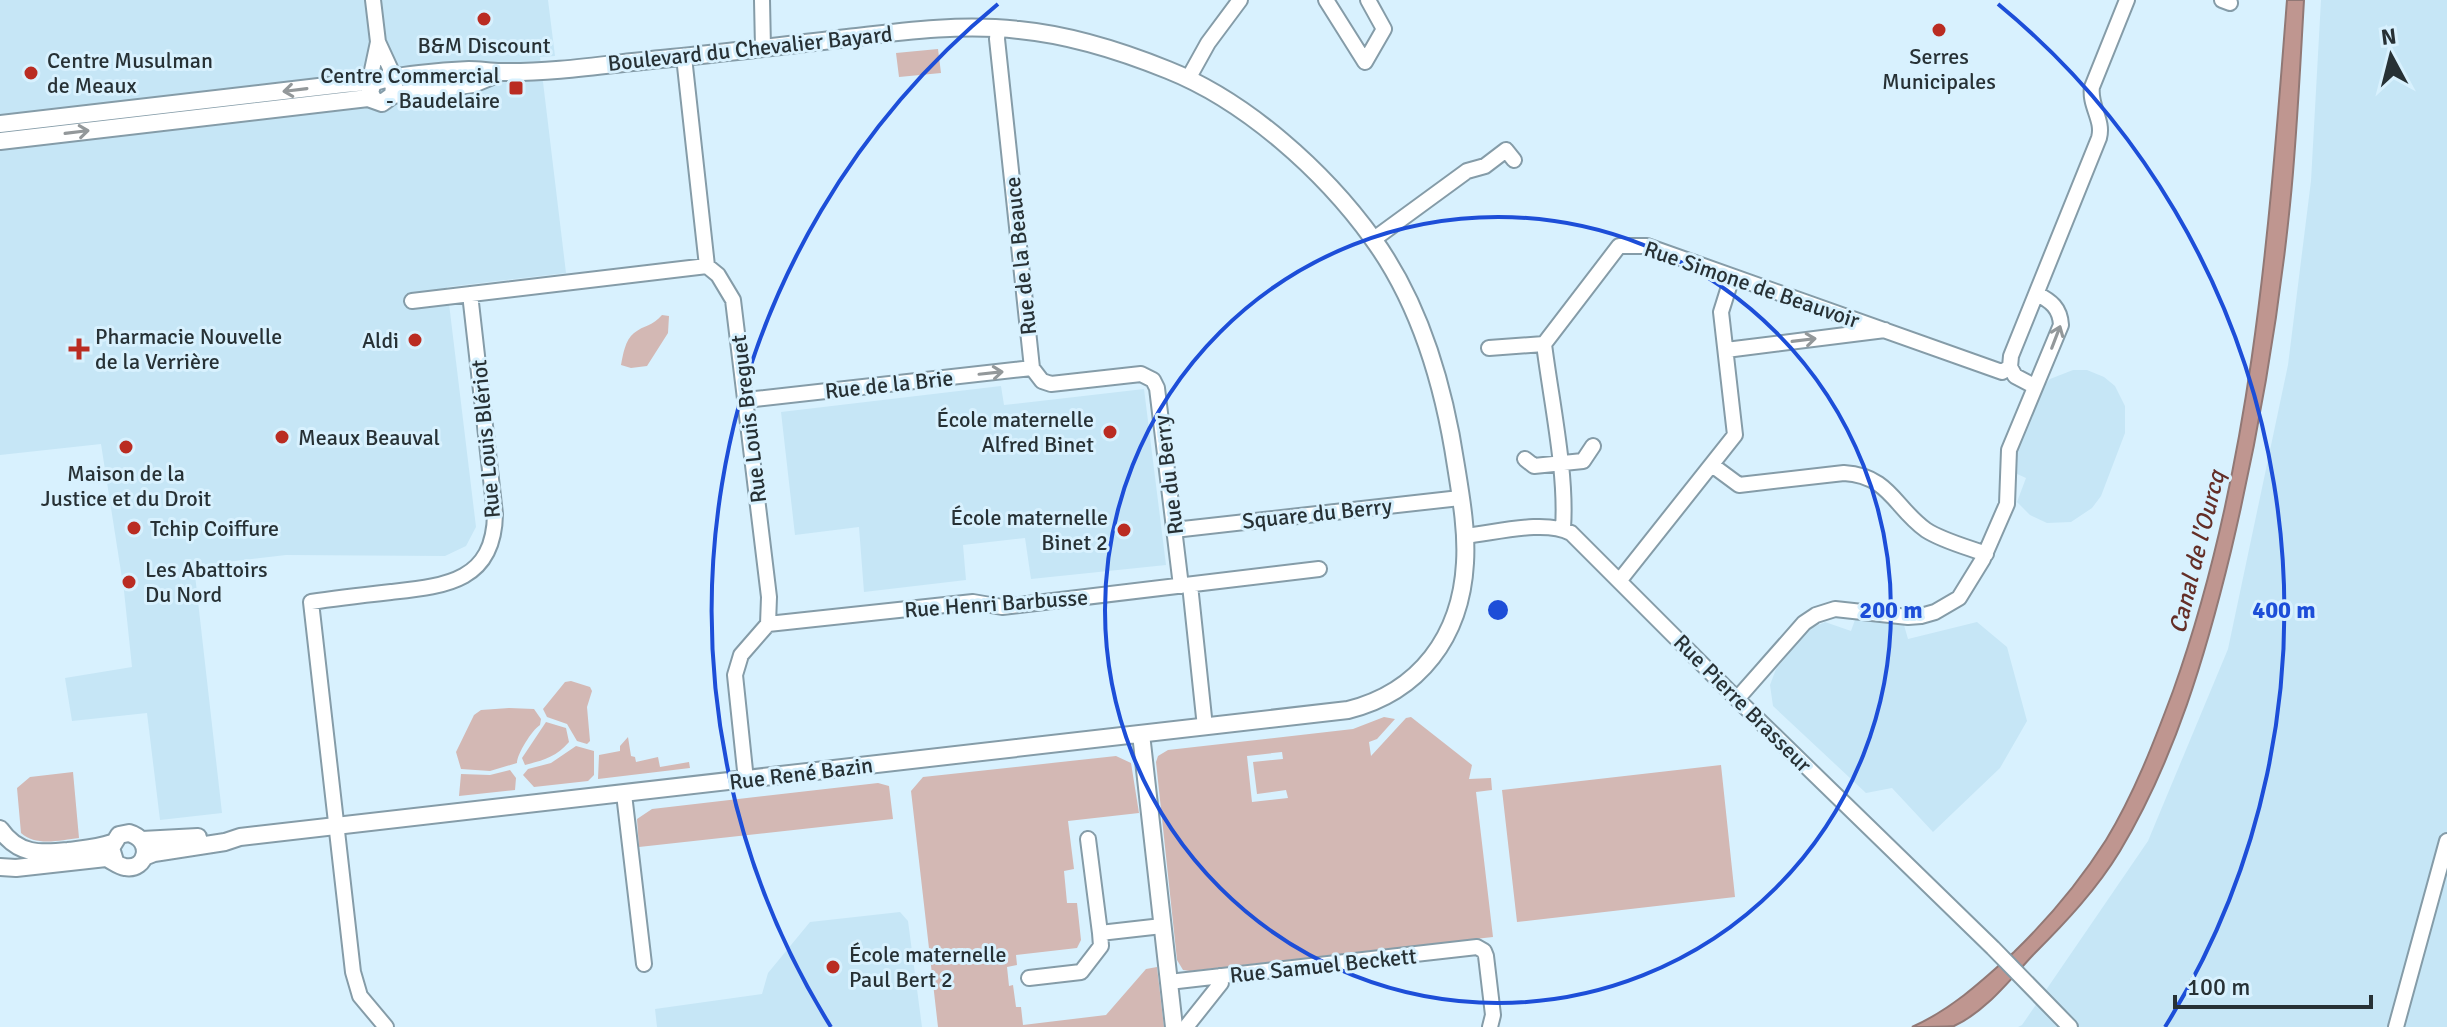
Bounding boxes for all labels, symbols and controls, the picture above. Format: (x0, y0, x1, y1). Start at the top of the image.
marker: B&M Discount (475, 10, 493, 28)
north arrow (2351, 16, 2431, 96)
street label: Boulevard du Chevalier Bayard (606, 20, 894, 77)
marker: Serres Municipales (1930, 21, 1948, 39)
text: N (2379, 22, 2398, 51)
place label: B&M Discount (418, 32, 551, 59)
place label: Serres Municipales (1882, 43, 1996, 95)
place label: Centre Musulman de Meaux (47, 47, 213, 99)
place label: Centre Commercial - Baudelaire (320, 62, 500, 114)
marker: Centre Musulman de Meaux (22, 64, 40, 82)
marker: Centre Commercial - Baudelaire (507, 79, 525, 97)
one-way arrow (282, 83, 308, 98)
one-way arrow (64, 124, 90, 139)
street label: Rue de la Beauce (999, 175, 1042, 337)
street label: Rue Simone de Beauvoir (1641, 235, 1863, 334)
place label: Pharmacie Nouvelle de la Verrière (95, 323, 282, 375)
one-way arrow (2050, 325, 2064, 350)
place label: Aldi (362, 327, 399, 354)
marker: Aldi (406, 331, 424, 349)
one-way arrow (1791, 332, 1816, 347)
street label: Rue Louis Breguet (725, 333, 772, 505)
marker: Pharmacie Nouvelle de la Verrière (70, 340, 88, 358)
street label: Rue Louis Blériot (465, 358, 506, 519)
street label: Rue de la Brie (823, 364, 955, 405)
one-way arrow (977, 365, 1004, 380)
place label: École maternelle Alfred Binet (936, 406, 1094, 458)
street label: Rue du Berry (1148, 413, 1189, 536)
marker: École maternelle Alfred Binet (1101, 423, 1119, 441)
place label: Meaux Beauval (298, 424, 440, 451)
marker: Meaux Beauval (273, 428, 291, 446)
marker: Maison de la Justice et du Droit (117, 438, 135, 456)
place label: Maison de la Justice et du Droit (41, 460, 212, 512)
water label: Canal de l'Ourcq (2162, 465, 2232, 636)
street label: Square du Berry (1241, 492, 1394, 535)
place label: École maternelle Binet 2 (950, 504, 1108, 556)
place label: Tchip Coiffure (150, 515, 279, 542)
marker: Tchip Coiffure (125, 519, 143, 537)
marker: École maternelle Binet 2 (1115, 521, 1133, 539)
place label: Les Abattoirs Du Nord (145, 556, 268, 608)
marker: Les Abattoirs Du Nord (120, 573, 138, 591)
street label: Rue Henri Barbusse (903, 584, 1089, 623)
text: 200 m (1859, 595, 1923, 625)
text: 400 m (2252, 595, 2316, 625)
centre of rings (1484, 596, 1512, 624)
street label: Rue Pierre Brasseur (1668, 629, 1817, 778)
street label: Rue René Bazin (728, 751, 874, 796)
place label: École maternelle Paul Bert 2 (849, 941, 1007, 993)
street label: Rue Samuel Beckett (1228, 942, 1418, 989)
marker: École maternelle Paul Bert 2 (824, 958, 842, 976)
scale bar (2175, 959, 2371, 1009)
text: 100 m (2187, 972, 2250, 1002)

